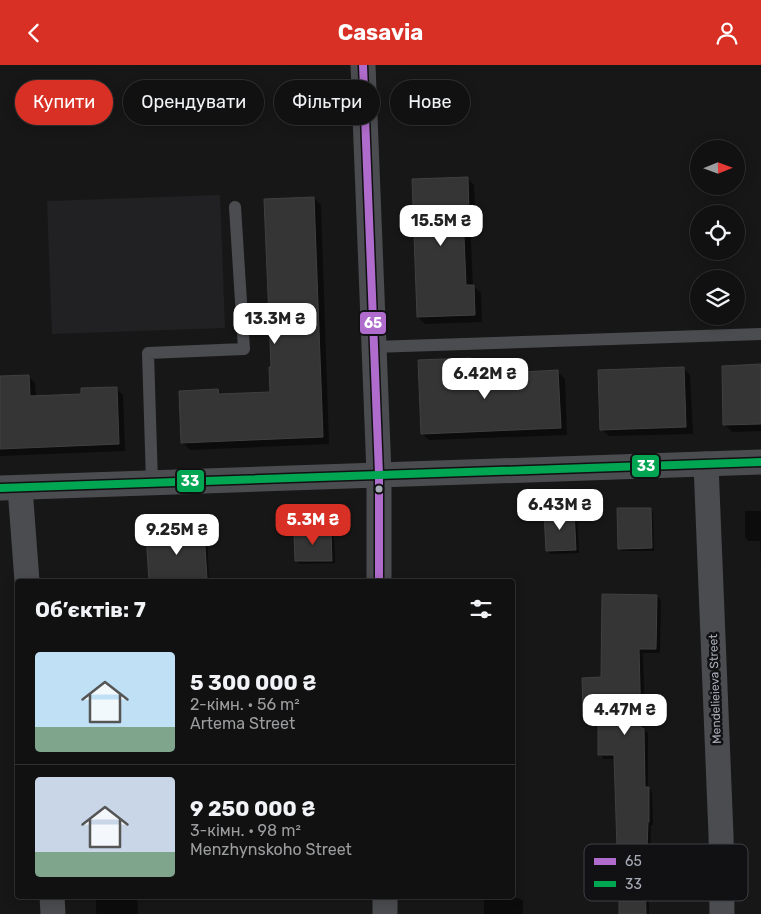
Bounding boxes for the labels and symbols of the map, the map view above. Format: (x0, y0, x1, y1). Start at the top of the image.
north arrow (690, 140, 745, 195)
pin: 15.5M ₴ (395, 205, 487, 247)
pin: 13.3M ₴ (229, 303, 321, 345)
line badge: 65 (359, 311, 387, 335)
text: 65 (364, 315, 382, 332)
pin: 6.42M ₴ (439, 357, 531, 400)
line badge: 33 (631, 454, 660, 478)
text: 33 (637, 458, 655, 475)
line badge: 33 (176, 469, 205, 493)
text: 33 (181, 473, 199, 490)
unlabelled marker (374, 484, 384, 494)
pin: 6.43M ₴ (514, 489, 606, 531)
pin: 5.3M ₴ (272, 503, 354, 546)
pin: 9.25M ₴ (131, 513, 223, 556)
street label: Mendelieieva Street (706, 633, 724, 744)
pin: 4.47M ₴ (579, 693, 671, 736)
legend (584, 844, 748, 901)
text: 65 (625, 853, 642, 870)
text: 33 (625, 876, 642, 893)

